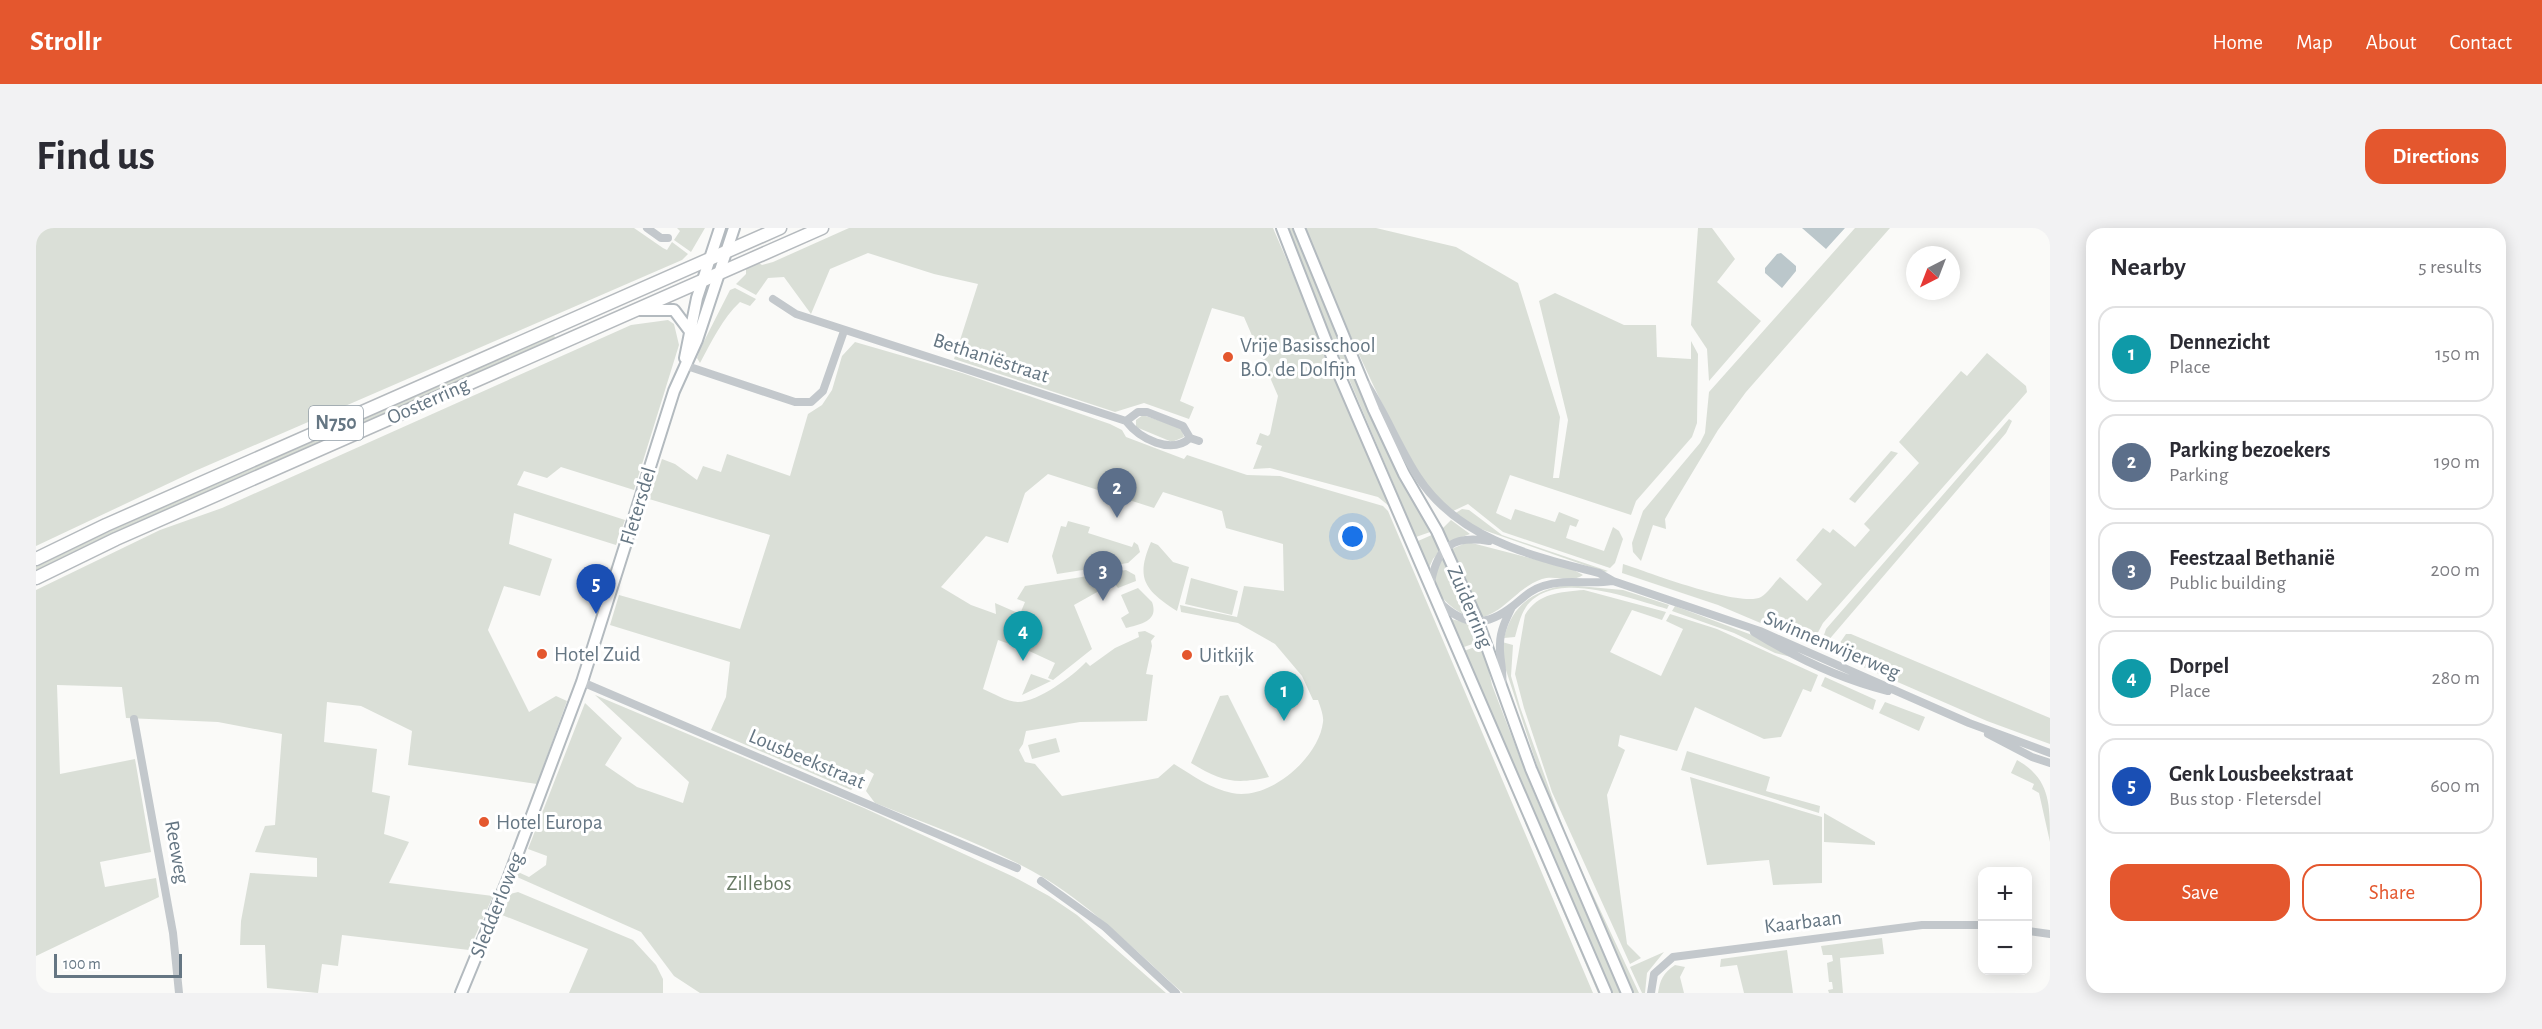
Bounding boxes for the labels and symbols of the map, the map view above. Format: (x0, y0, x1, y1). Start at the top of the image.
north arrow (1906, 246, 1960, 300)
street label: Bethaniëstraat (930, 329, 1052, 387)
place label: Vrije Basisschool B.O. de Dolfijn (1240, 335, 1376, 380)
marker: Vrije Basisschool B.O. de Dolfijn (1221, 350, 1235, 364)
street label: Oosterring (384, 373, 473, 428)
road number: N750 (309, 406, 363, 440)
street label: Fletersdel (616, 465, 660, 547)
pin: 2 (1098, 468, 1136, 518)
your location (1338, 522, 1367, 551)
pin: 3 (1084, 552, 1122, 601)
street label: Zuiderring (1443, 563, 1497, 652)
pin: 5 (576, 564, 616, 614)
street label: Swinnenwijerweg (1761, 607, 1904, 683)
pin: 4 (1004, 612, 1042, 661)
place label: Hotel Zuid (554, 644, 641, 665)
place label: Uitkijk (1199, 645, 1254, 666)
marker: Hotel Zuid (535, 647, 549, 661)
marker: Uitkijk (1180, 648, 1194, 662)
pin: 1 (1264, 672, 1304, 721)
street label: Lousbeekstraat (746, 725, 868, 793)
place label: Hotel Europa (496, 812, 603, 833)
marker: Hotel Europa (477, 815, 491, 829)
street label: Reeweg (161, 819, 193, 886)
street label: Sledderloweg (466, 849, 528, 961)
park label: Zillebos (726, 873, 792, 894)
street label: Kaarbaan (1763, 907, 1843, 937)
scale bar (54, 951, 182, 978)

